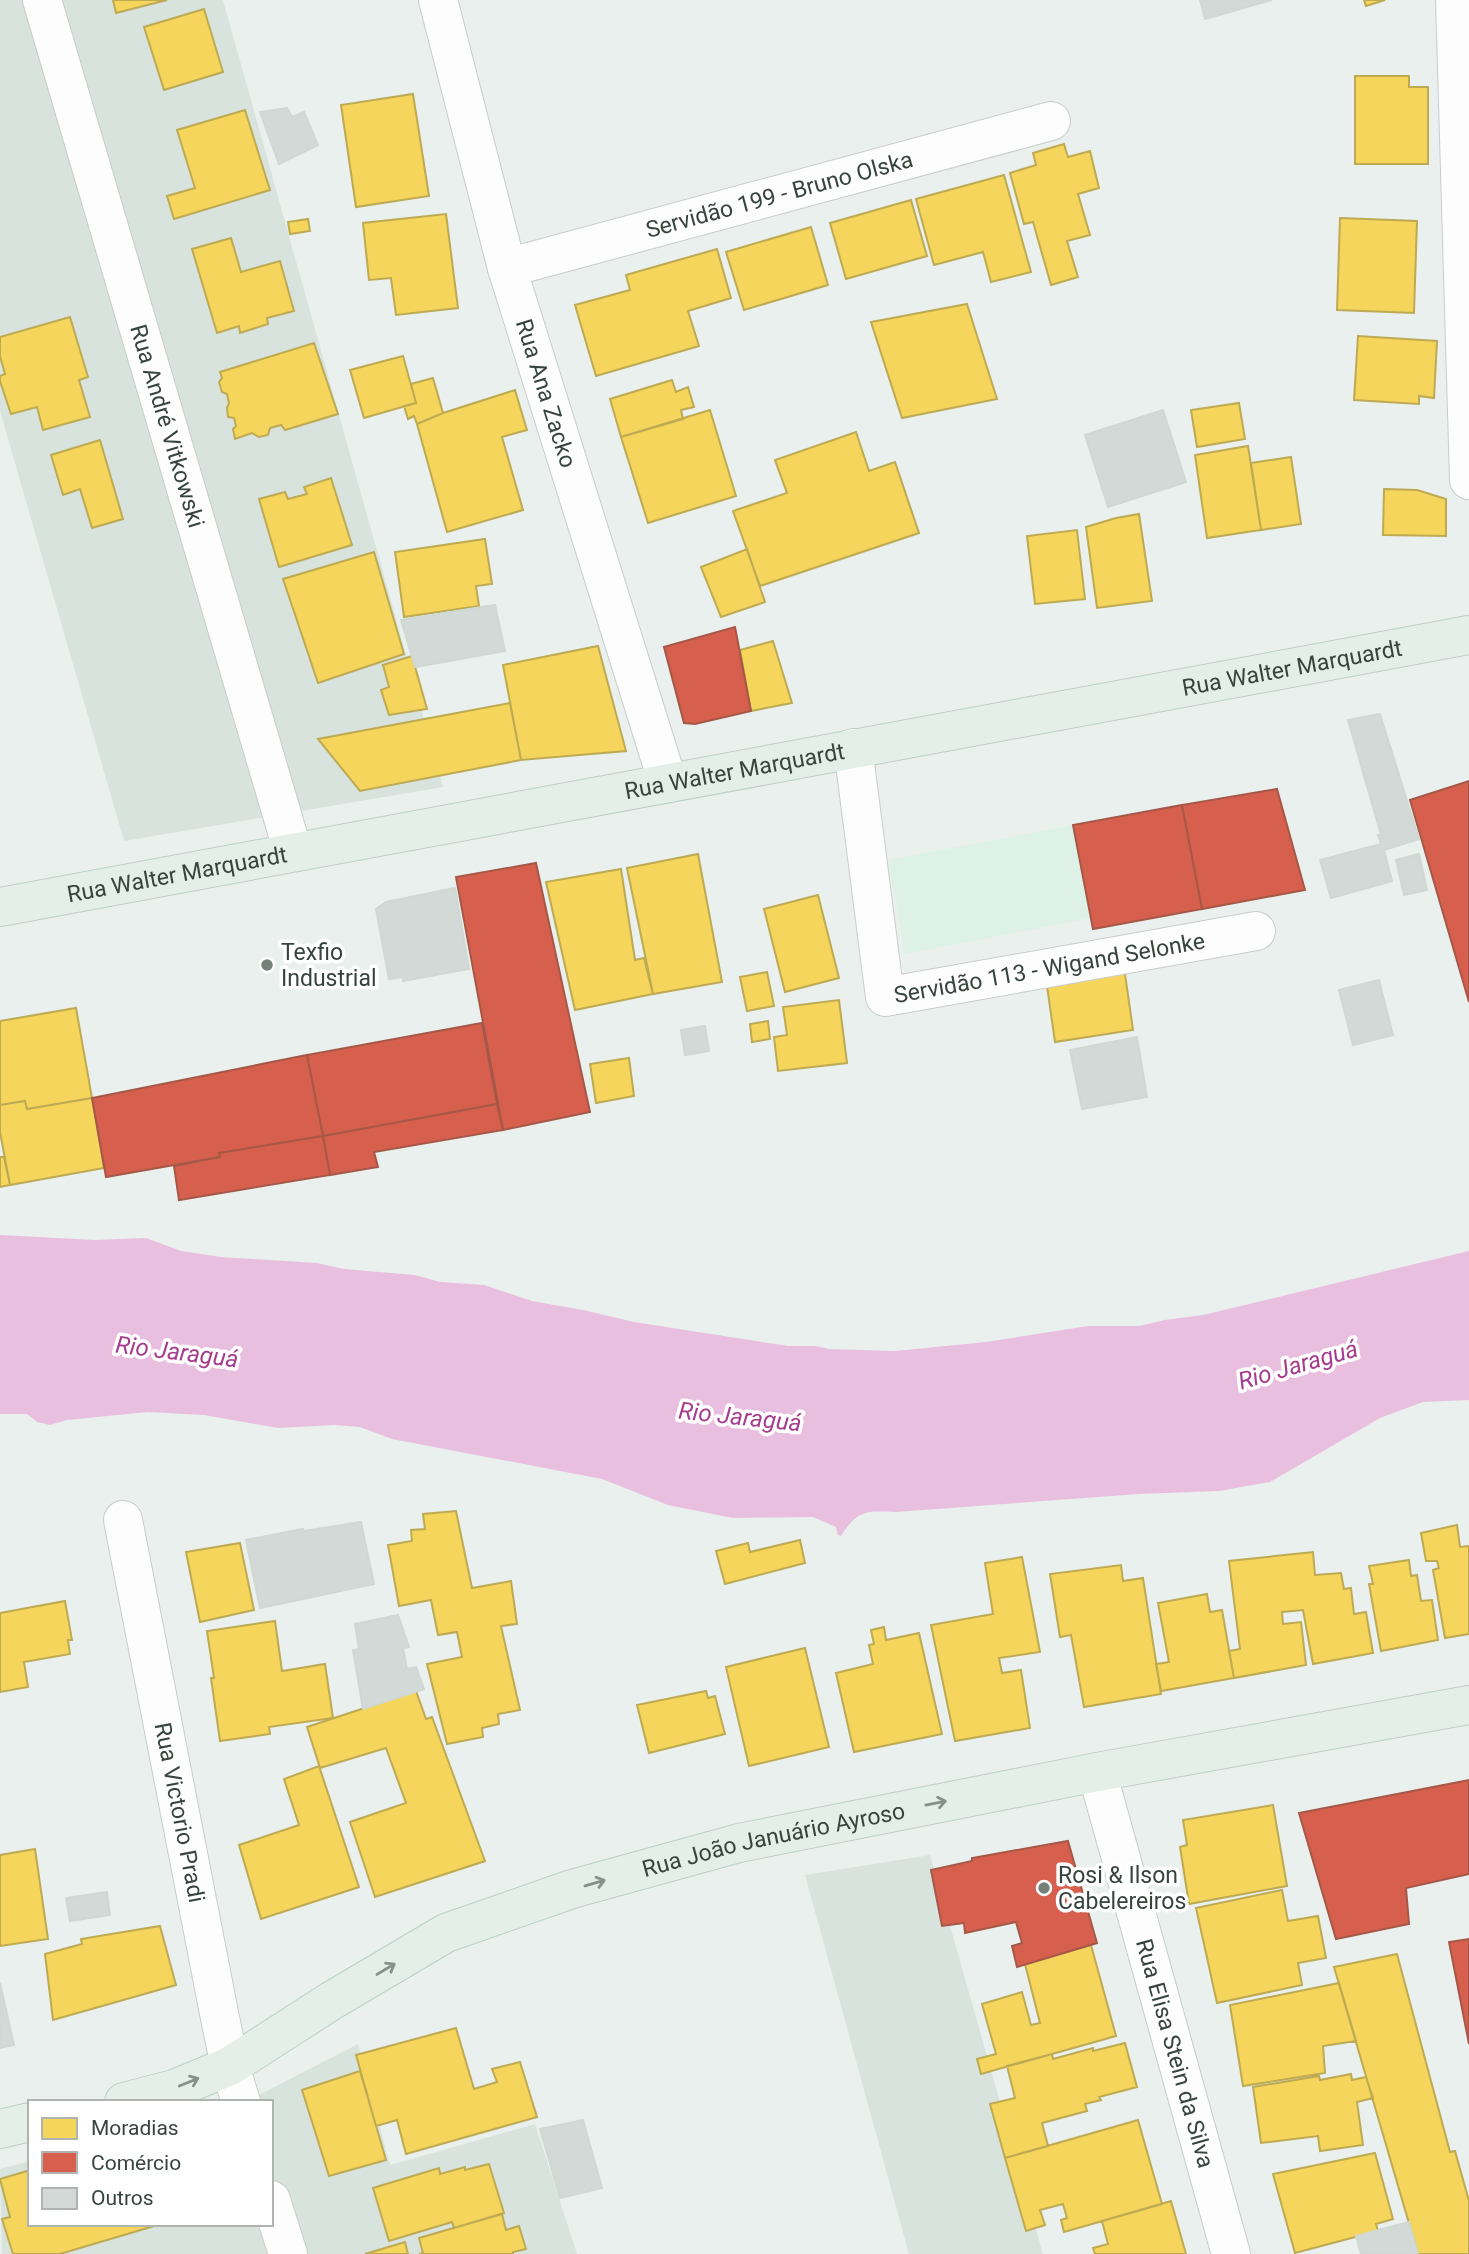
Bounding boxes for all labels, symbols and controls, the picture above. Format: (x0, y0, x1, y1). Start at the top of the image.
street label: Servidão 199 - Bruno Olska (643, 146, 916, 244)
street label: Rua Ana Zacko (510, 316, 582, 471)
street label: Rua André Vitkowski (124, 321, 210, 531)
street label: Rua Walter Marquardt (1180, 635, 1404, 702)
street label: Rua Walter Marquardt (622, 738, 847, 805)
street label: Rua Walter Marquardt (65, 841, 289, 908)
street label: Servidão 113 - Wigand Selonke (892, 927, 1207, 1009)
place label: Texfio Industrial (281, 939, 377, 992)
marker: Texfio Industrial (259, 957, 275, 973)
water label: Rio Jaraguá (114, 1331, 240, 1373)
water label: Rio Jaraguá (1235, 1334, 1361, 1395)
water label: Rio Jaraguá (677, 1397, 803, 1437)
street label: Rua Victorio Pradi (149, 1720, 210, 1905)
one-way arrow (924, 1796, 947, 1809)
street label: Rua João Januário Ayroso (639, 1797, 907, 1883)
place label: Rosi & Ilson Cabelereiros (1058, 1862, 1186, 1915)
one-way arrow (584, 1875, 606, 1888)
marker: Rosi & Ilson Cabelereiros (1036, 1880, 1052, 1896)
street label: Rua Elisa Stein da Silva (1130, 1936, 1219, 2171)
one-way arrow (375, 1962, 395, 1976)
one-way arrow (178, 2075, 200, 2088)
legend (28, 2100, 273, 2226)
text: Moradias (91, 2116, 179, 2140)
text: Comércio (91, 2151, 181, 2175)
text: Outros (91, 2186, 154, 2210)

